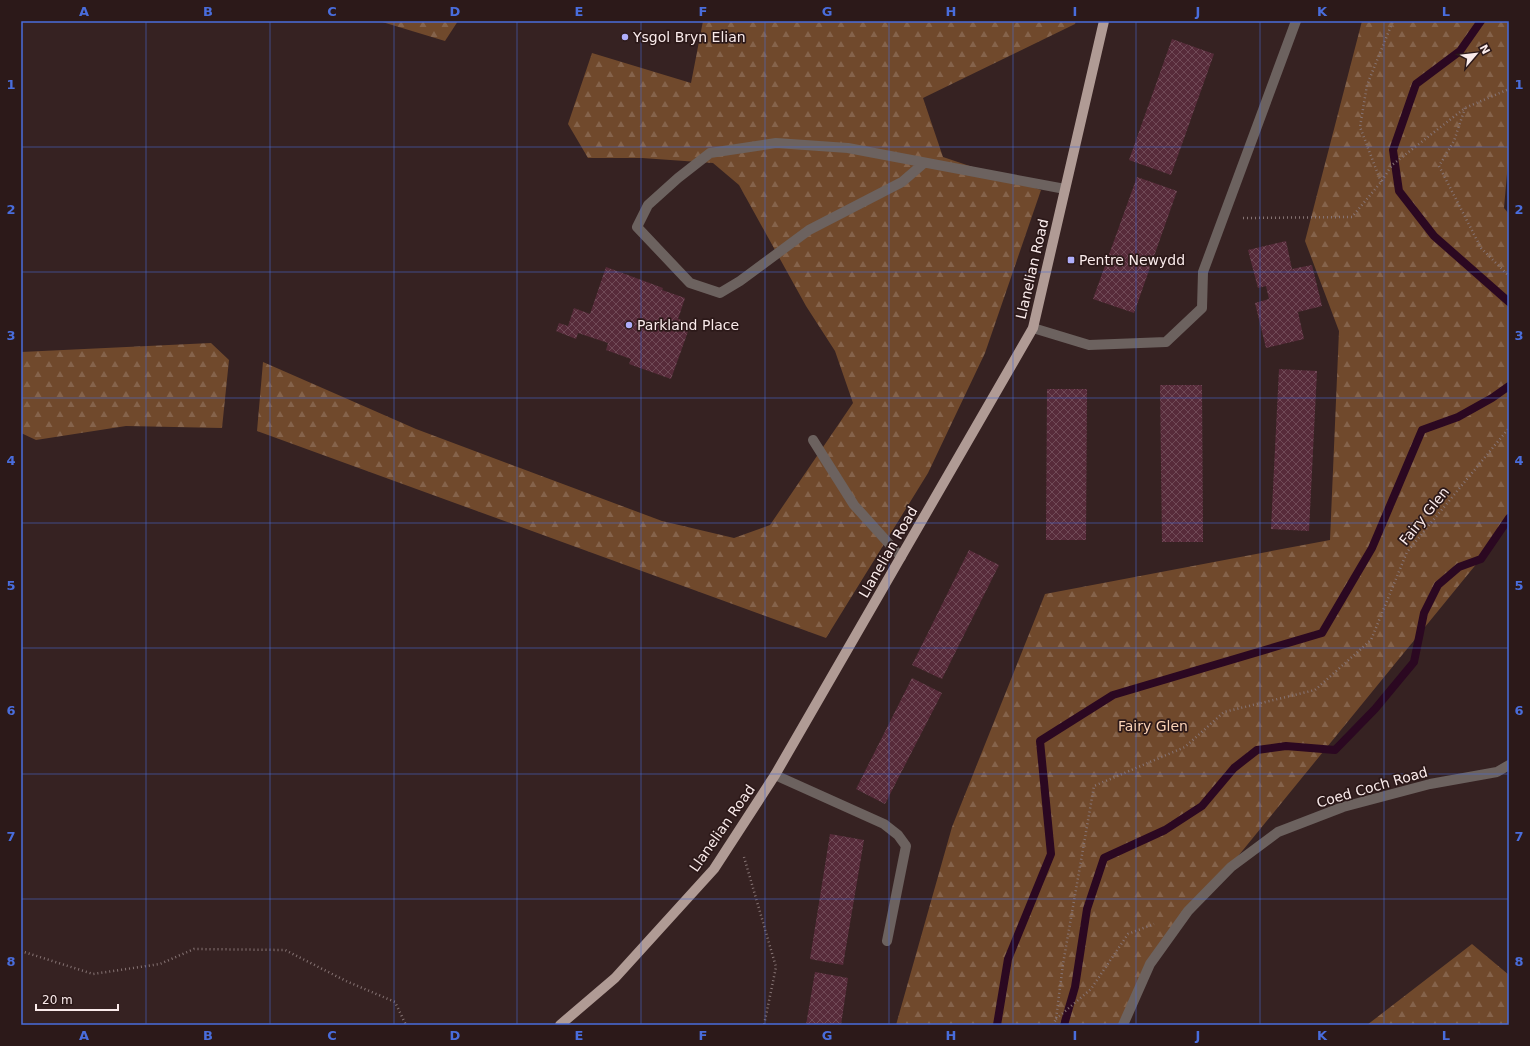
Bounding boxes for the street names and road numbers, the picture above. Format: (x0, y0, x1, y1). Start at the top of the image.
street label: Llanelian Road (1013, 217, 1051, 321)
street label: Fairy Glen (1396, 484, 1452, 548)
street label: Llanelian Road (855, 504, 921, 600)
street label: Coed Coch Road (1315, 763, 1429, 811)
street label: Llanelian Road (686, 781, 758, 875)

